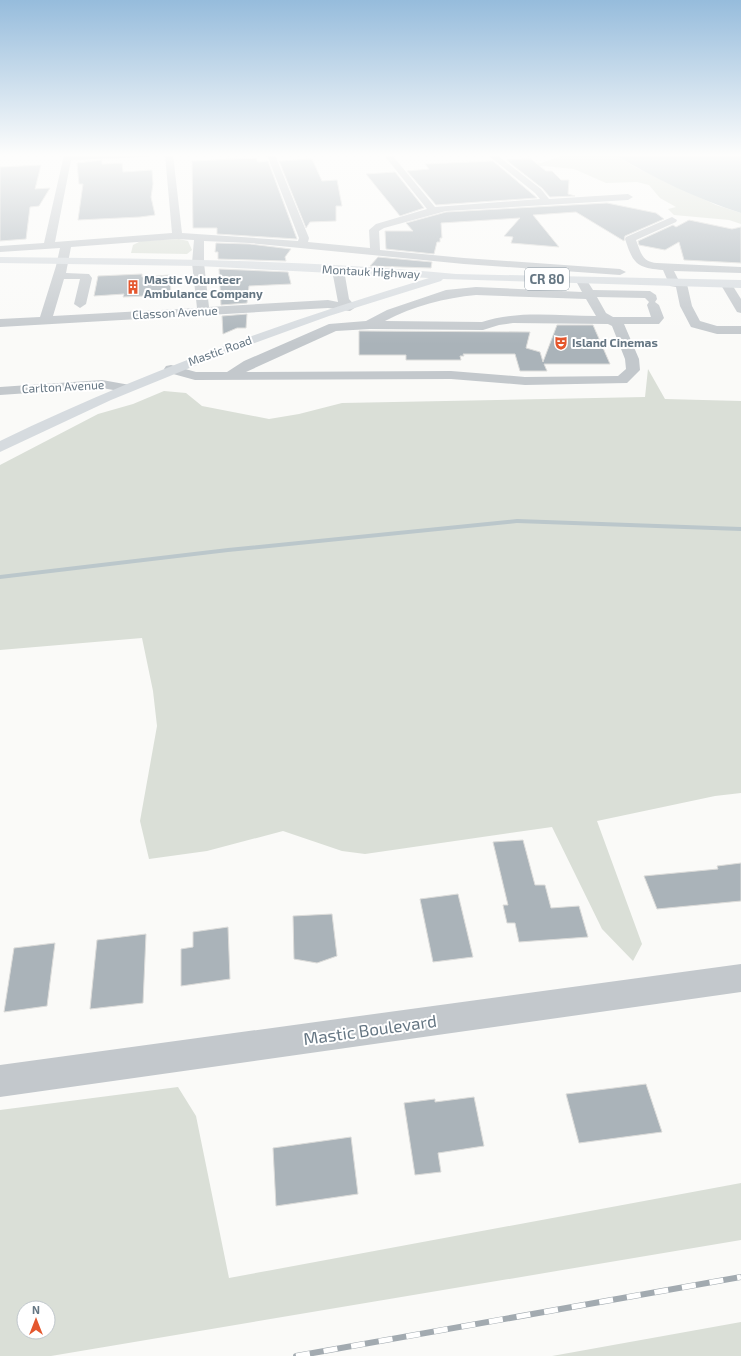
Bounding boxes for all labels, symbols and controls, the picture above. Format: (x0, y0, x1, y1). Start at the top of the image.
street label: Montauk Highway (322, 261, 421, 281)
road number: CR 80 (525, 268, 569, 290)
place label: Mastic Volunteer Ambulance Company (144, 272, 263, 301)
building icon: Mastic Volunteer Ambulance Company (125, 279, 141, 295)
street label: Classon Avenue (132, 303, 218, 321)
street label: Mastic Road (186, 332, 254, 368)
theatre icon: Island Cinemas (553, 335, 569, 351)
place label: Island Cinemas (572, 335, 658, 349)
street label: Carlton Avenue (21, 377, 105, 395)
street label: Mastic Boulevard (302, 1010, 438, 1048)
north arrow (16, 1300, 56, 1340)
text: N (32, 1303, 40, 1316)

